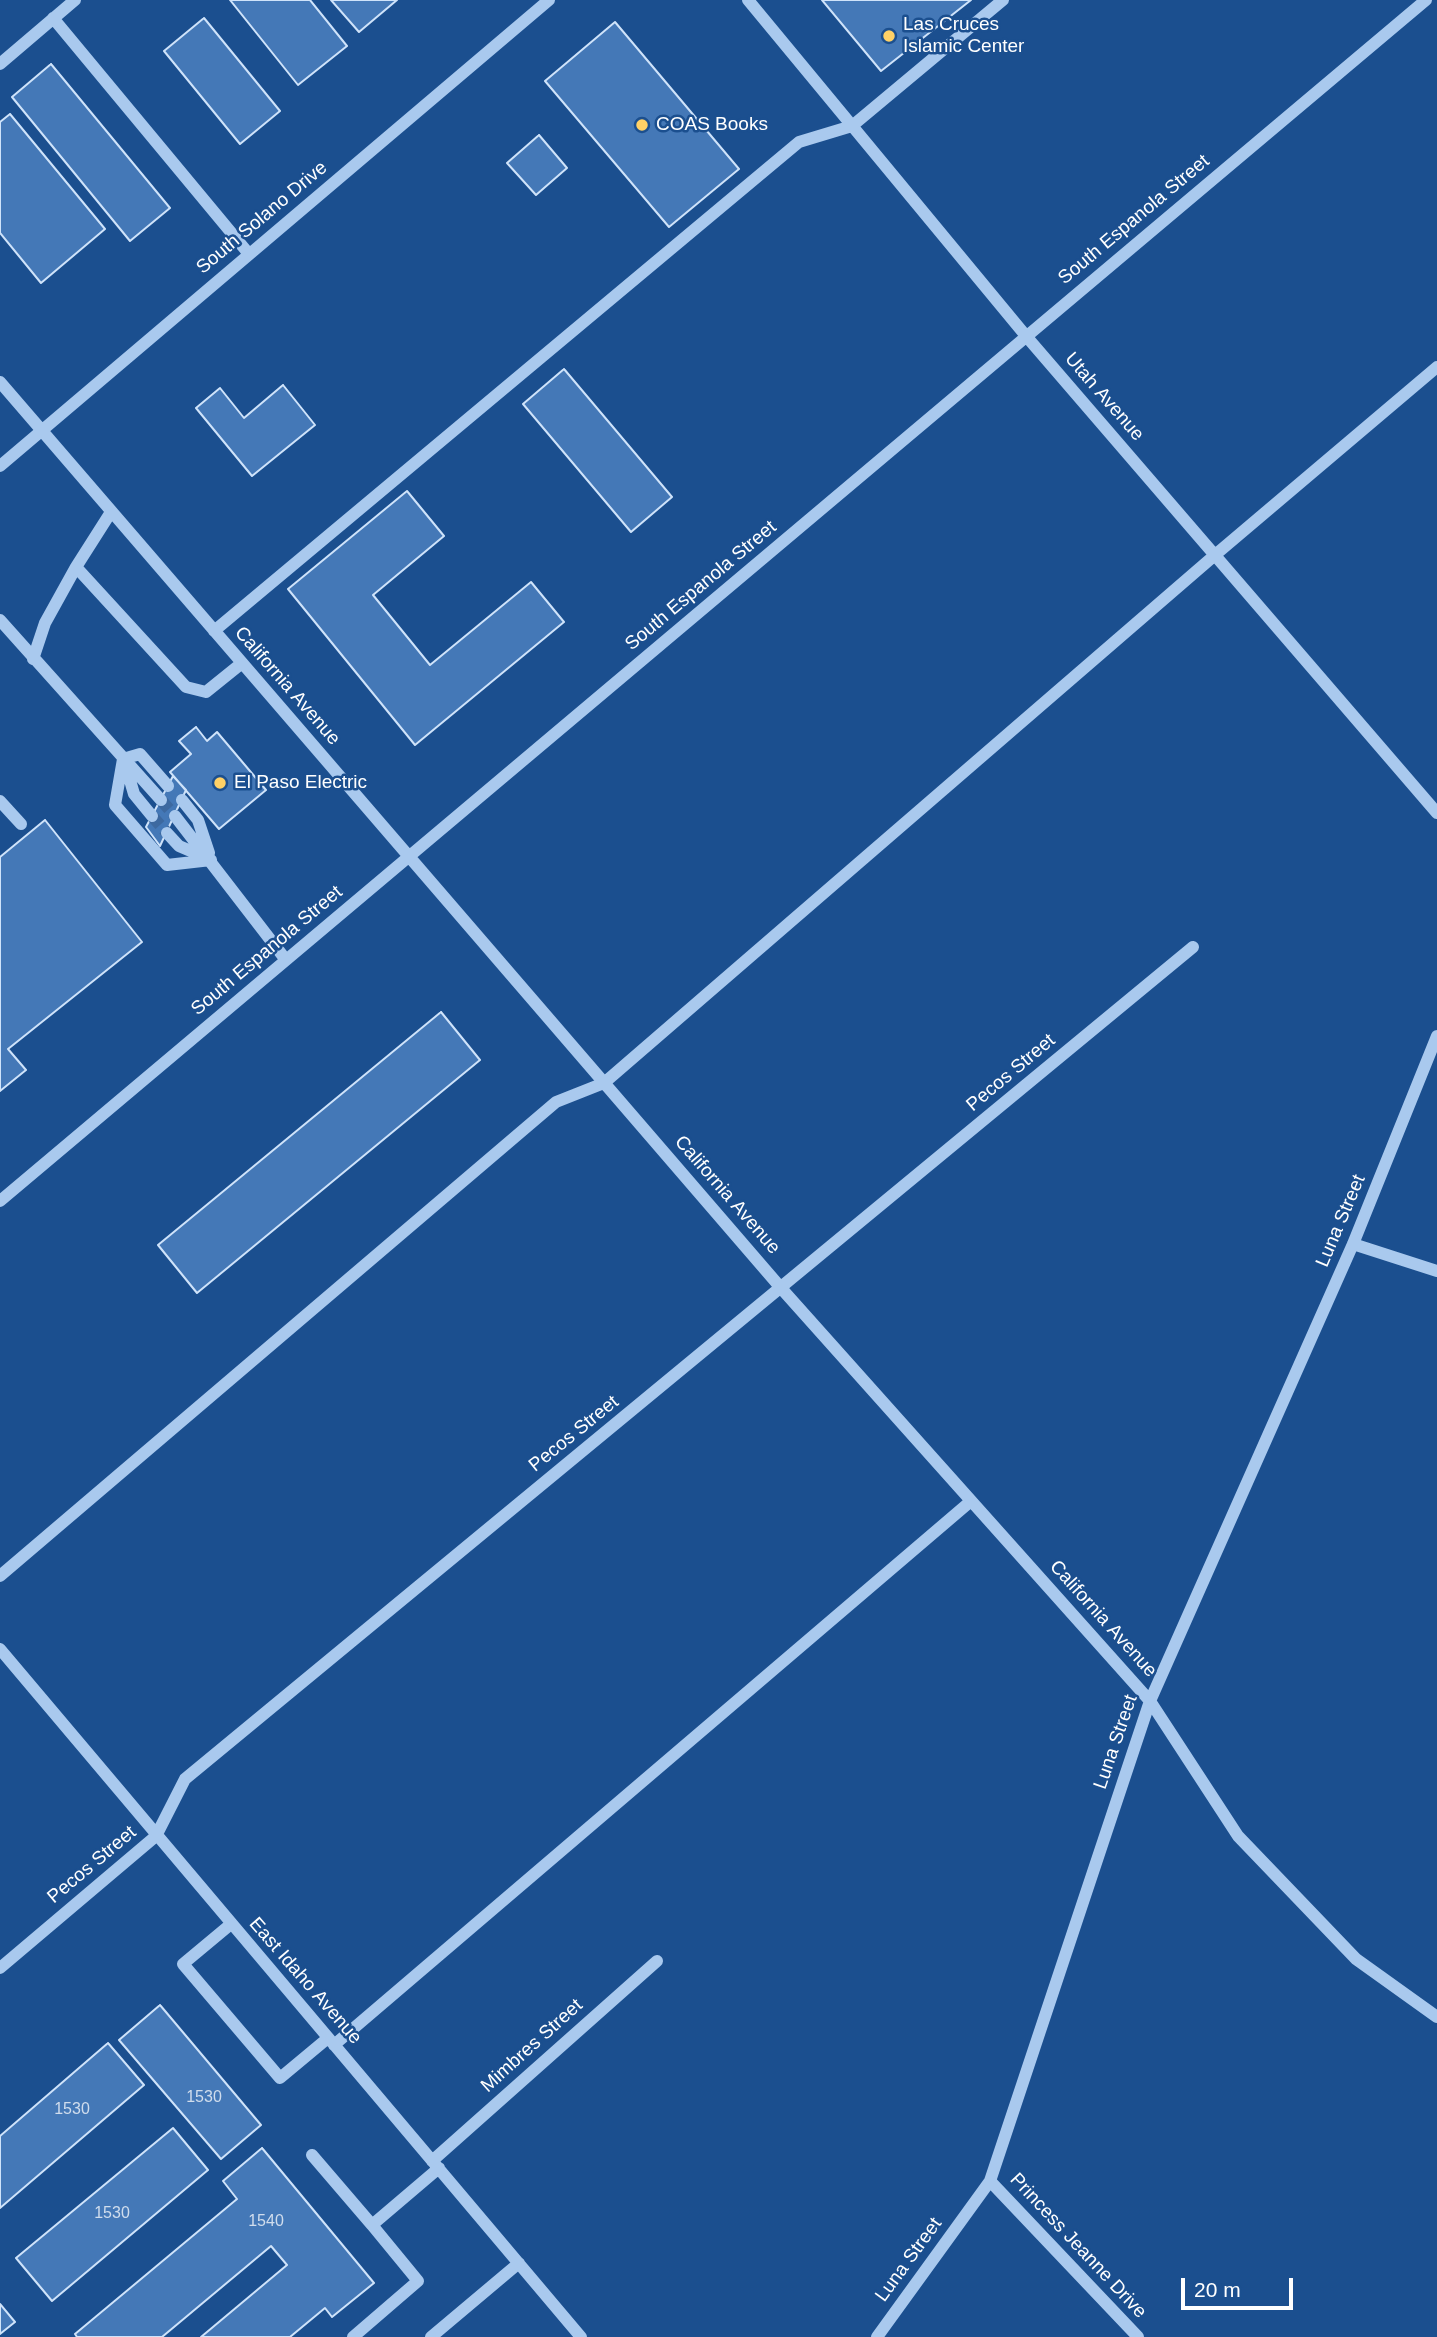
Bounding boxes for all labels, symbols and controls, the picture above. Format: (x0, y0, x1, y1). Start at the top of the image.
place label: Las Cruces Islamic Center (903, 14, 1024, 58)
marker: Las Cruces Islamic Center (881, 28, 897, 44)
place label: COAS Books (656, 114, 768, 136)
marker: COAS Books (634, 117, 650, 133)
street label: South Espanola Street (1054, 150, 1214, 290)
street label: South Solano Drive (192, 157, 332, 279)
street label: Utah Avenue (1059, 348, 1149, 446)
street label: South Espanola Street (621, 516, 781, 656)
street label: California Avenue (229, 622, 345, 750)
place label: El Paso Electric (234, 772, 367, 794)
marker: El Paso Electric (212, 775, 228, 791)
street label: South Espanola Street (187, 881, 347, 1021)
street label: Pecos Street (962, 1029, 1060, 1117)
street label: California Avenue (669, 1131, 785, 1259)
street label: Luna Street (1311, 1171, 1371, 1271)
street label: Pecos Street (525, 1391, 623, 1477)
street label: California Avenue (1044, 1556, 1162, 1682)
street label: Luna Street (1089, 1692, 1143, 1792)
street label: Pecos Street (43, 1821, 141, 1909)
street label: East Idaho Avenue (244, 1913, 366, 2049)
street label: Mimbres Street (477, 1994, 587, 2098)
house number: 1530 (186, 2088, 222, 2108)
house number: 1530 (54, 2100, 90, 2120)
street label: Princess Jeanne Drive (1005, 2169, 1151, 2323)
house number: 1530 (94, 2204, 130, 2224)
house number: 1540 (248, 2212, 284, 2232)
street label: Luna Street (871, 2214, 947, 2306)
scale bar (1185, 2264, 1297, 2308)
text: 20 m (1194, 2278, 1241, 2301)

